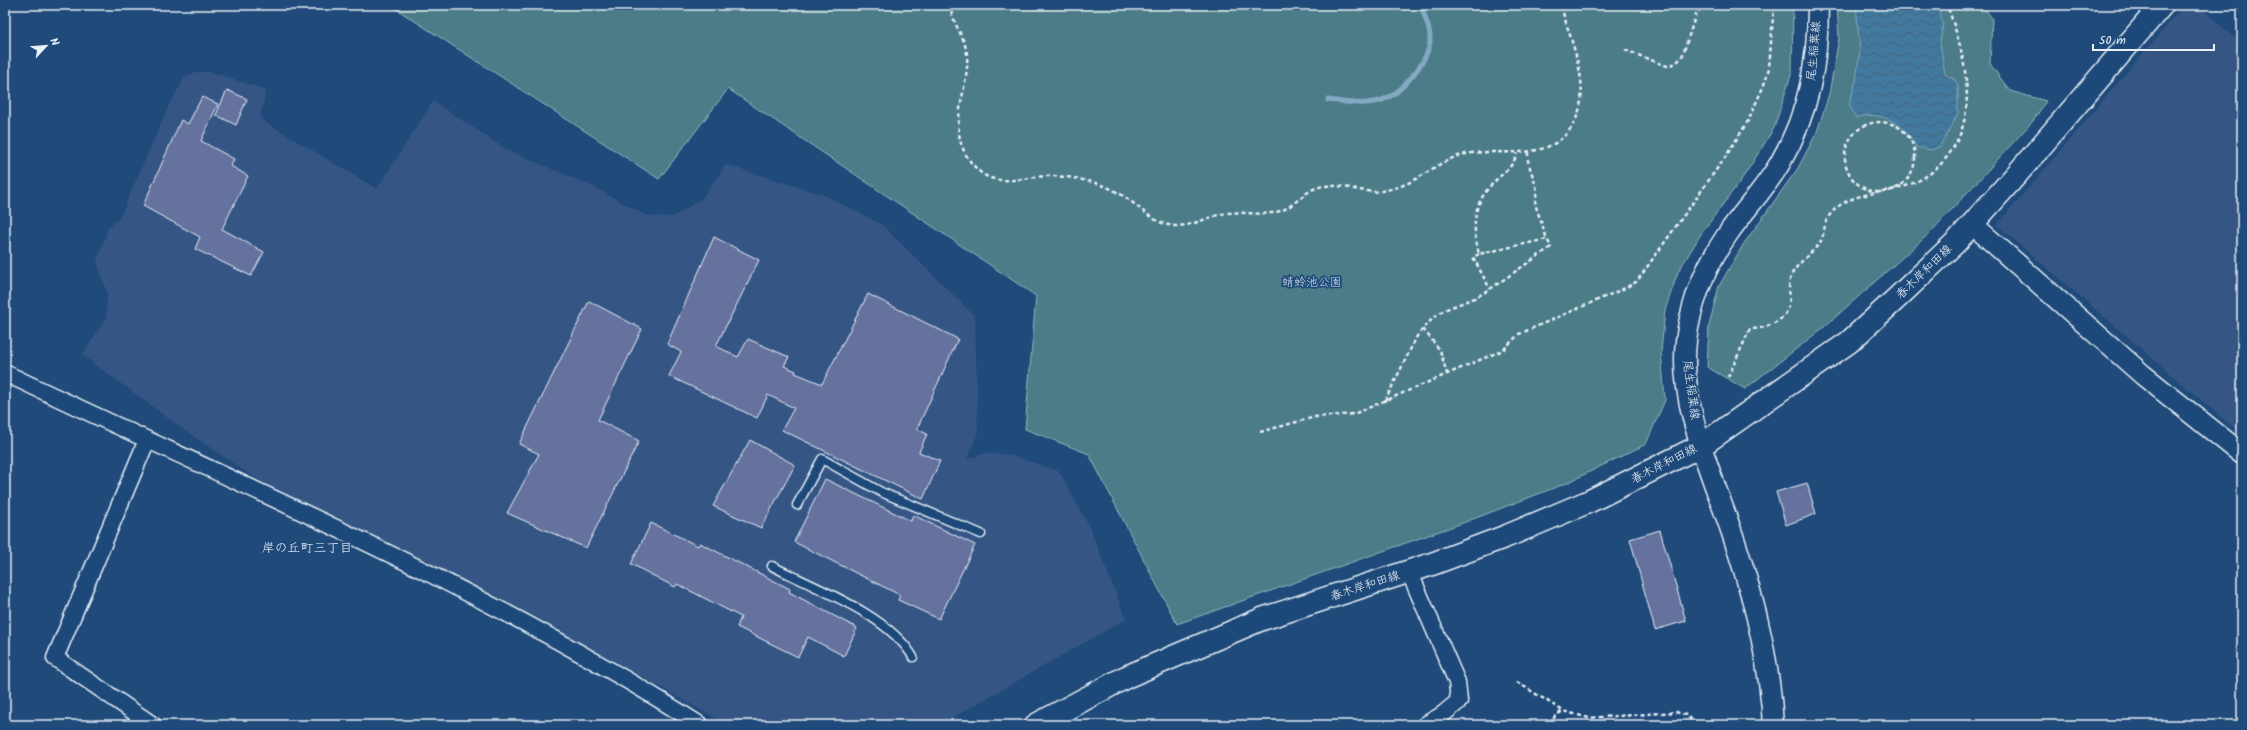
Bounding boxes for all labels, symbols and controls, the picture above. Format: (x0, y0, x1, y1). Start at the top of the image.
street label: 尾生稲葉線 (1802, 20, 1826, 82)
north arrow (26, 26, 66, 66)
scale bar (2093, 26, 2214, 52)
text: 50 m (2099, 31, 2126, 50)
text: N (44, 35, 64, 49)
street label: 春木岸和田線 (1891, 240, 1957, 304)
park label: 蜻蛉池公園 (1282, 273, 1342, 292)
street label: 尾生稲葉線 (1677, 359, 1705, 421)
street label: 春木岸和田線 (1628, 439, 1700, 489)
district label: 岸の丘町三丁目 (261, 538, 353, 559)
street label: 春木岸和田線 (1328, 566, 1402, 606)

